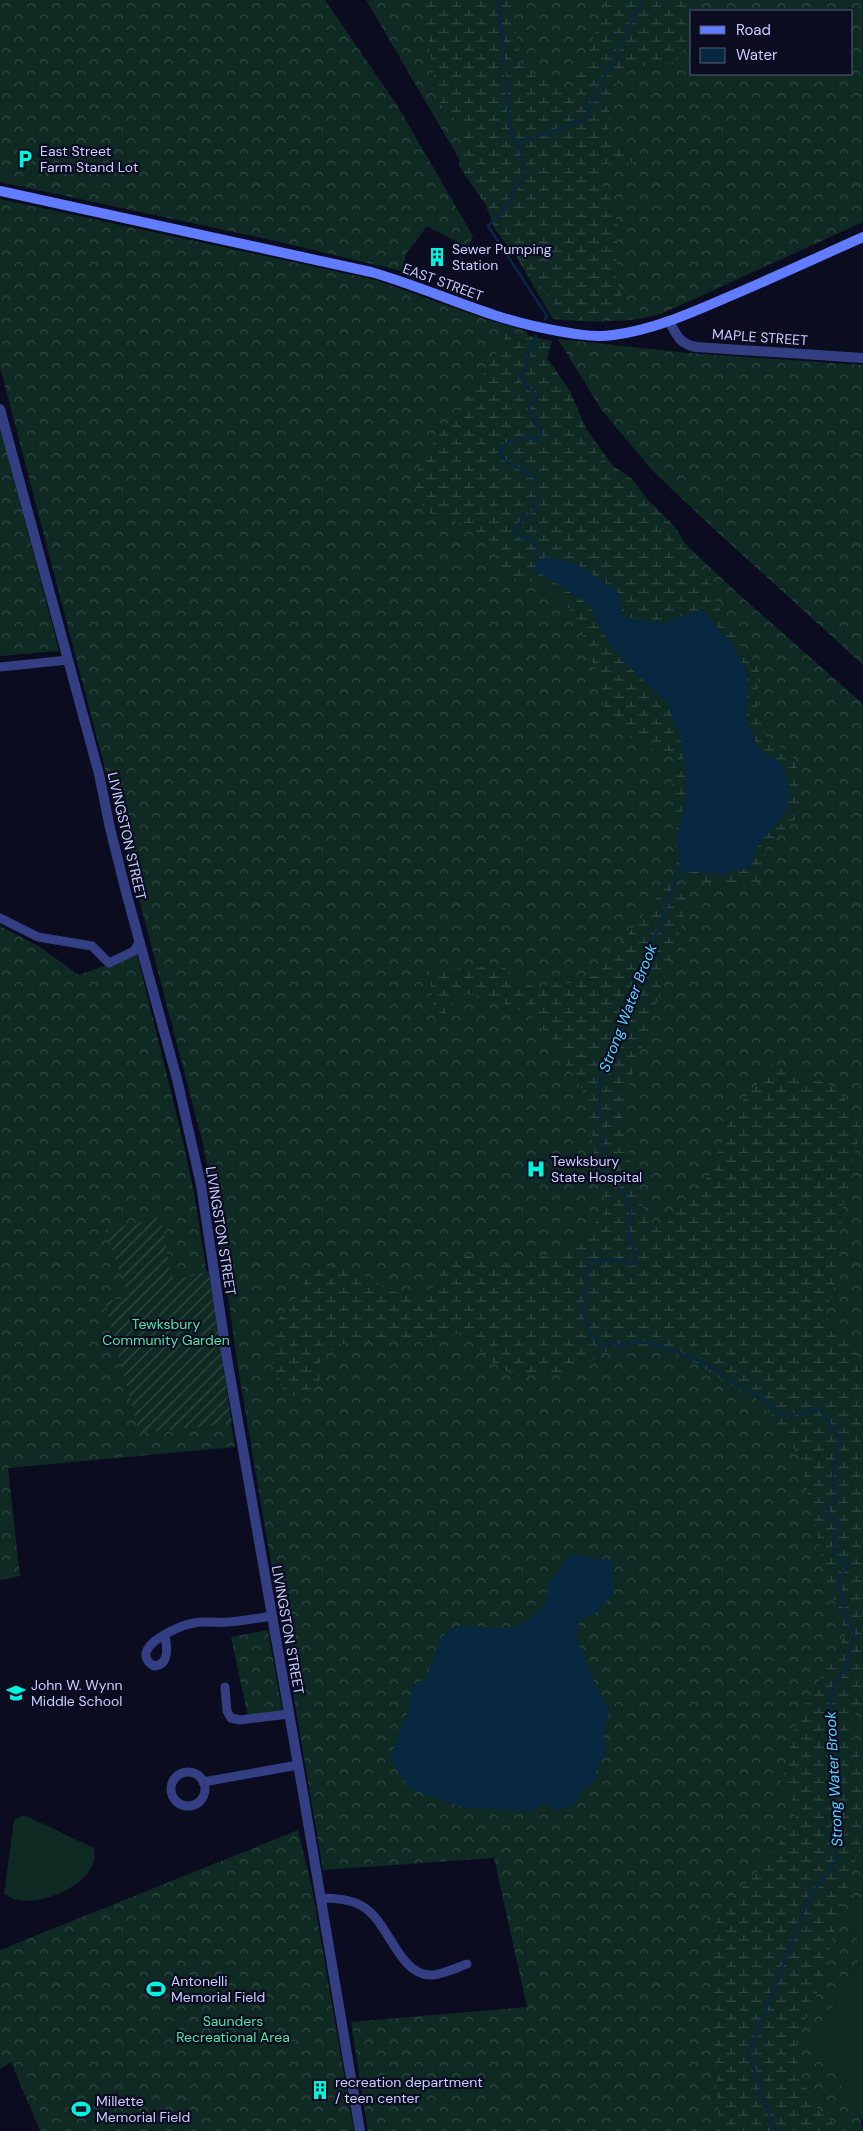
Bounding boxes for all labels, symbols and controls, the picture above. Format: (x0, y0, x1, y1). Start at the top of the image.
legend (690, 10, 853, 75)
text: Road (736, 20, 771, 40)
text: Water (736, 45, 778, 65)
place label: East Street Farm Stand Lot (40, 142, 138, 176)
parking icon: East Street Farm Stand Lot (14, 148, 36, 170)
place label: Sewer Pumping Station (452, 240, 552, 274)
building icon: Sewer Pumping Station (426, 246, 448, 268)
street label: EAST STREET (400, 259, 486, 305)
street label: MAPLE STREET (712, 325, 809, 349)
street label: LIVINGSTON STREET (104, 770, 151, 902)
water label: Strong Water Brook (594, 941, 662, 1075)
place label: Tewksbury State Hospital (551, 1152, 642, 1186)
hospital icon: Tewksbury State Hospital (525, 1158, 547, 1180)
street label: LIVINGSTON STREET (202, 1165, 240, 1297)
park label: Tewksbury Community Garden (102, 1315, 230, 1349)
street label: LIVINGSTON STREET (268, 1564, 308, 1696)
place label: John W. Wynn Middle School (31, 1676, 123, 1710)
school or university icon: John W. Wynn Middle School (5, 1682, 27, 1704)
water label: Strong Water Brook (820, 1710, 848, 1847)
place label: Antonelli Memorial Field (171, 1972, 265, 2006)
sports icon: Antonelli Memorial Field (145, 1978, 167, 2000)
park label: Saunders Recreational Area (176, 2012, 290, 2046)
place label: recreation department / teen center (335, 2073, 483, 2107)
building icon: recreation department / teen center (309, 2079, 331, 2101)
place label: Millette Memorial Field (96, 2092, 190, 2126)
sports icon: Millette Memorial Field (70, 2098, 92, 2120)

